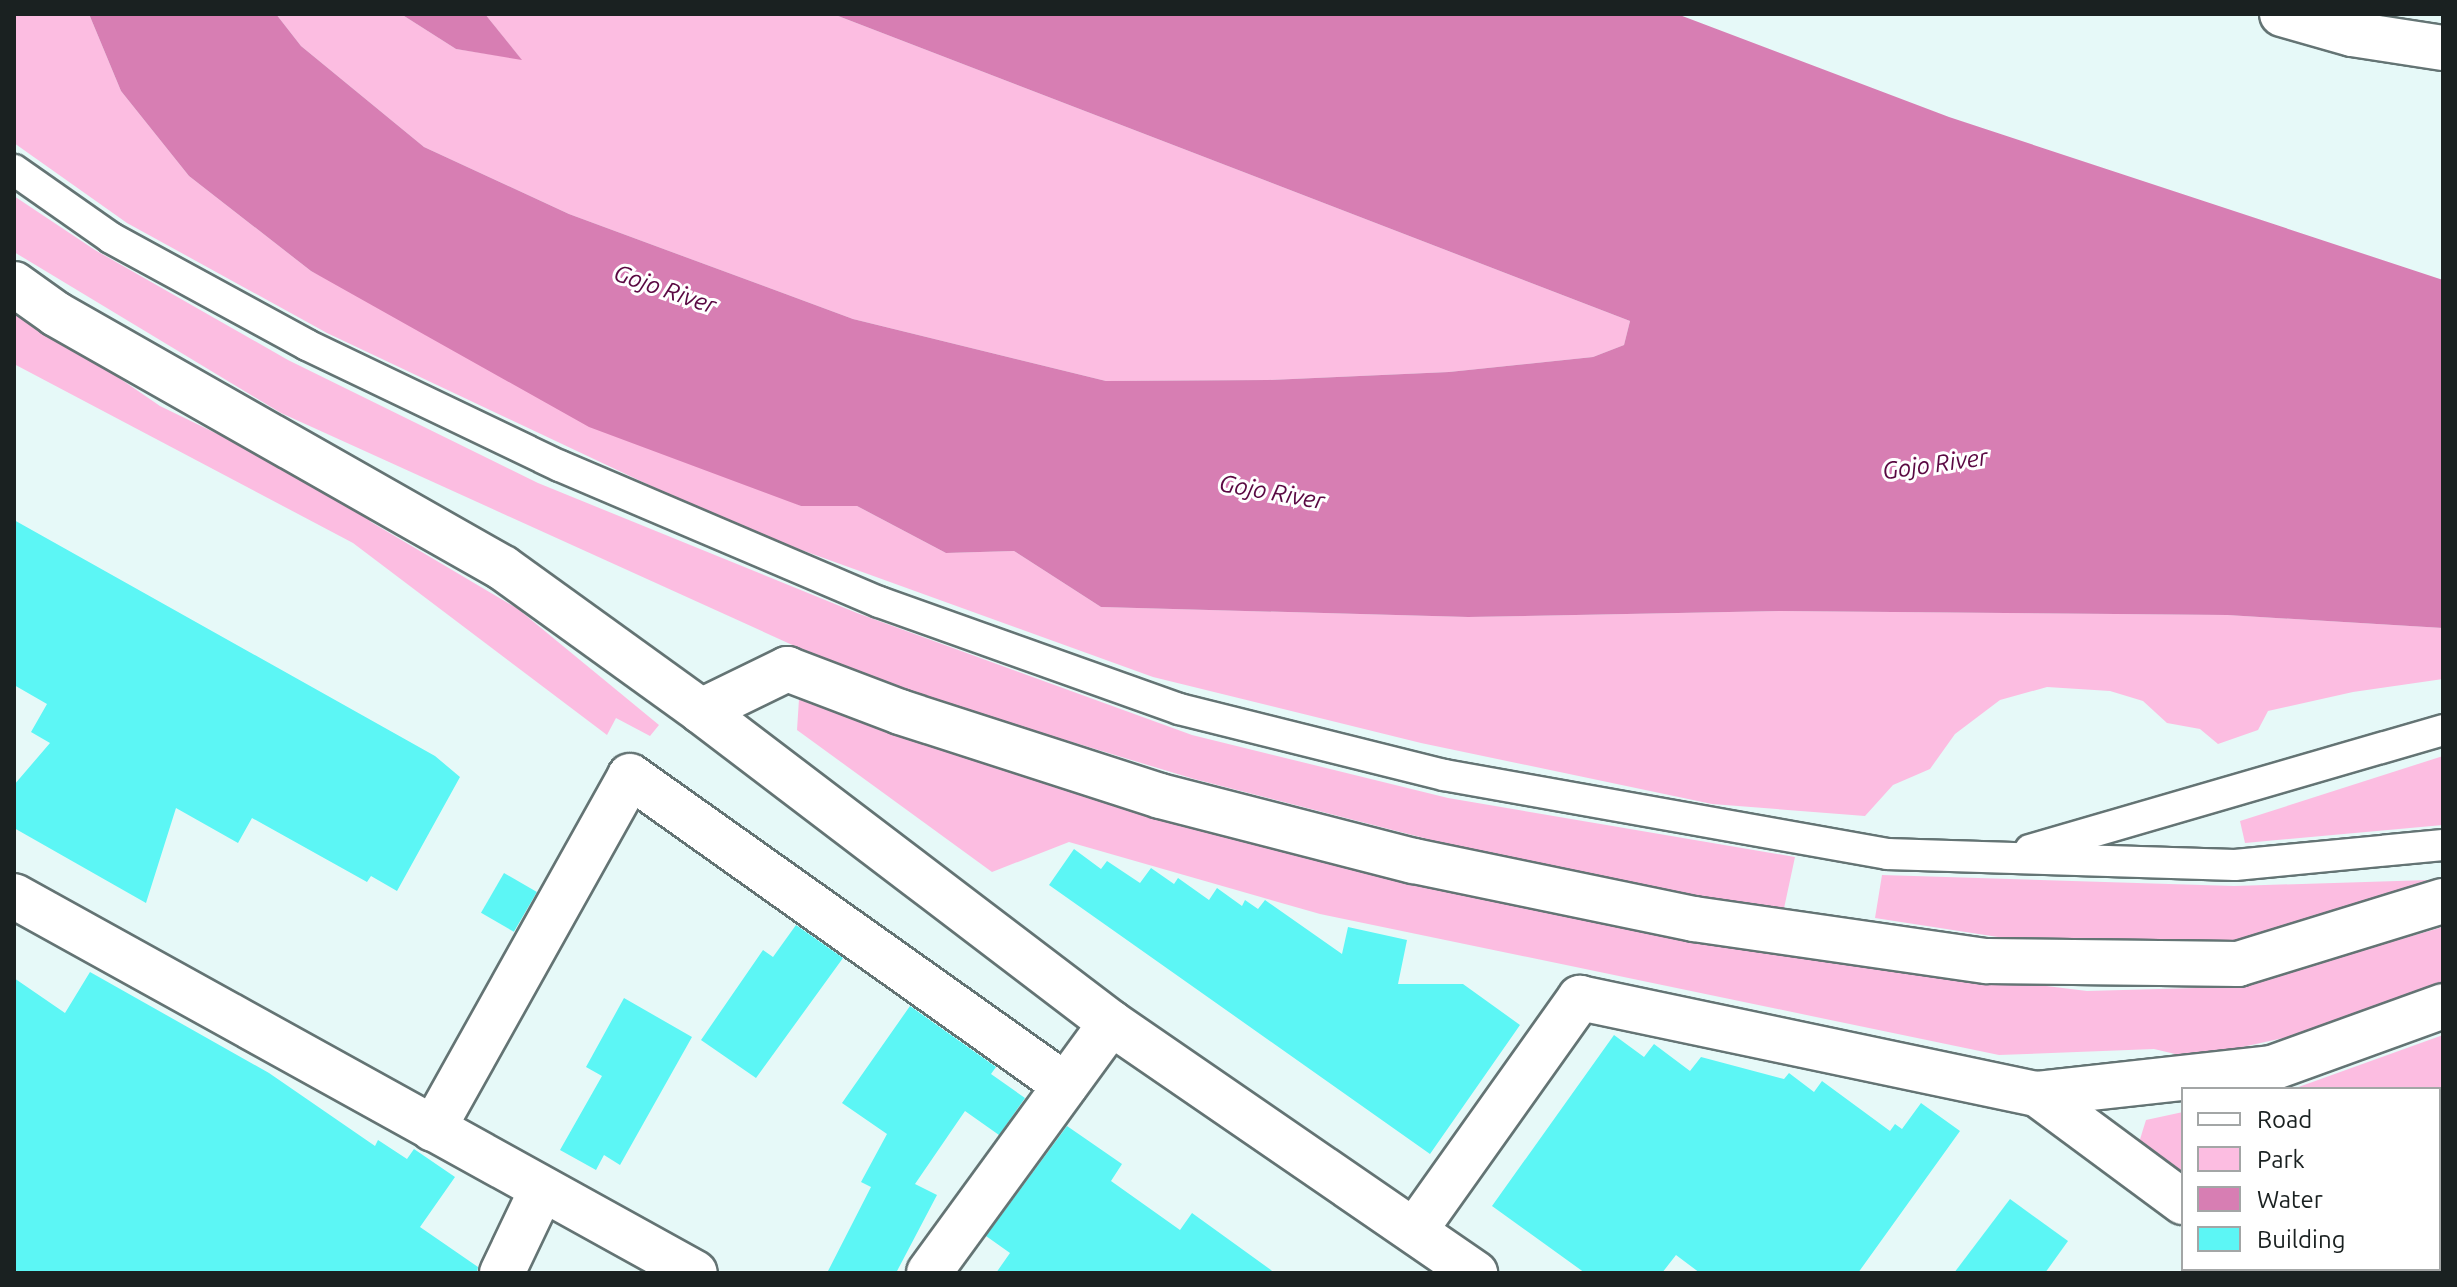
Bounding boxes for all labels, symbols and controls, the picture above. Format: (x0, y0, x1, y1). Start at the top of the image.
water label: Gojo River (610, 258, 720, 320)
water label: Gojo River (1880, 442, 1990, 486)
water label: Gojo River (1217, 469, 1327, 515)
legend (2181, 1087, 2441, 1271)
text: Road (2257, 1106, 2312, 1133)
text: Park (2257, 1146, 2305, 1173)
text: Water (2257, 1186, 2323, 1213)
text: Building (2257, 1226, 2345, 1253)

